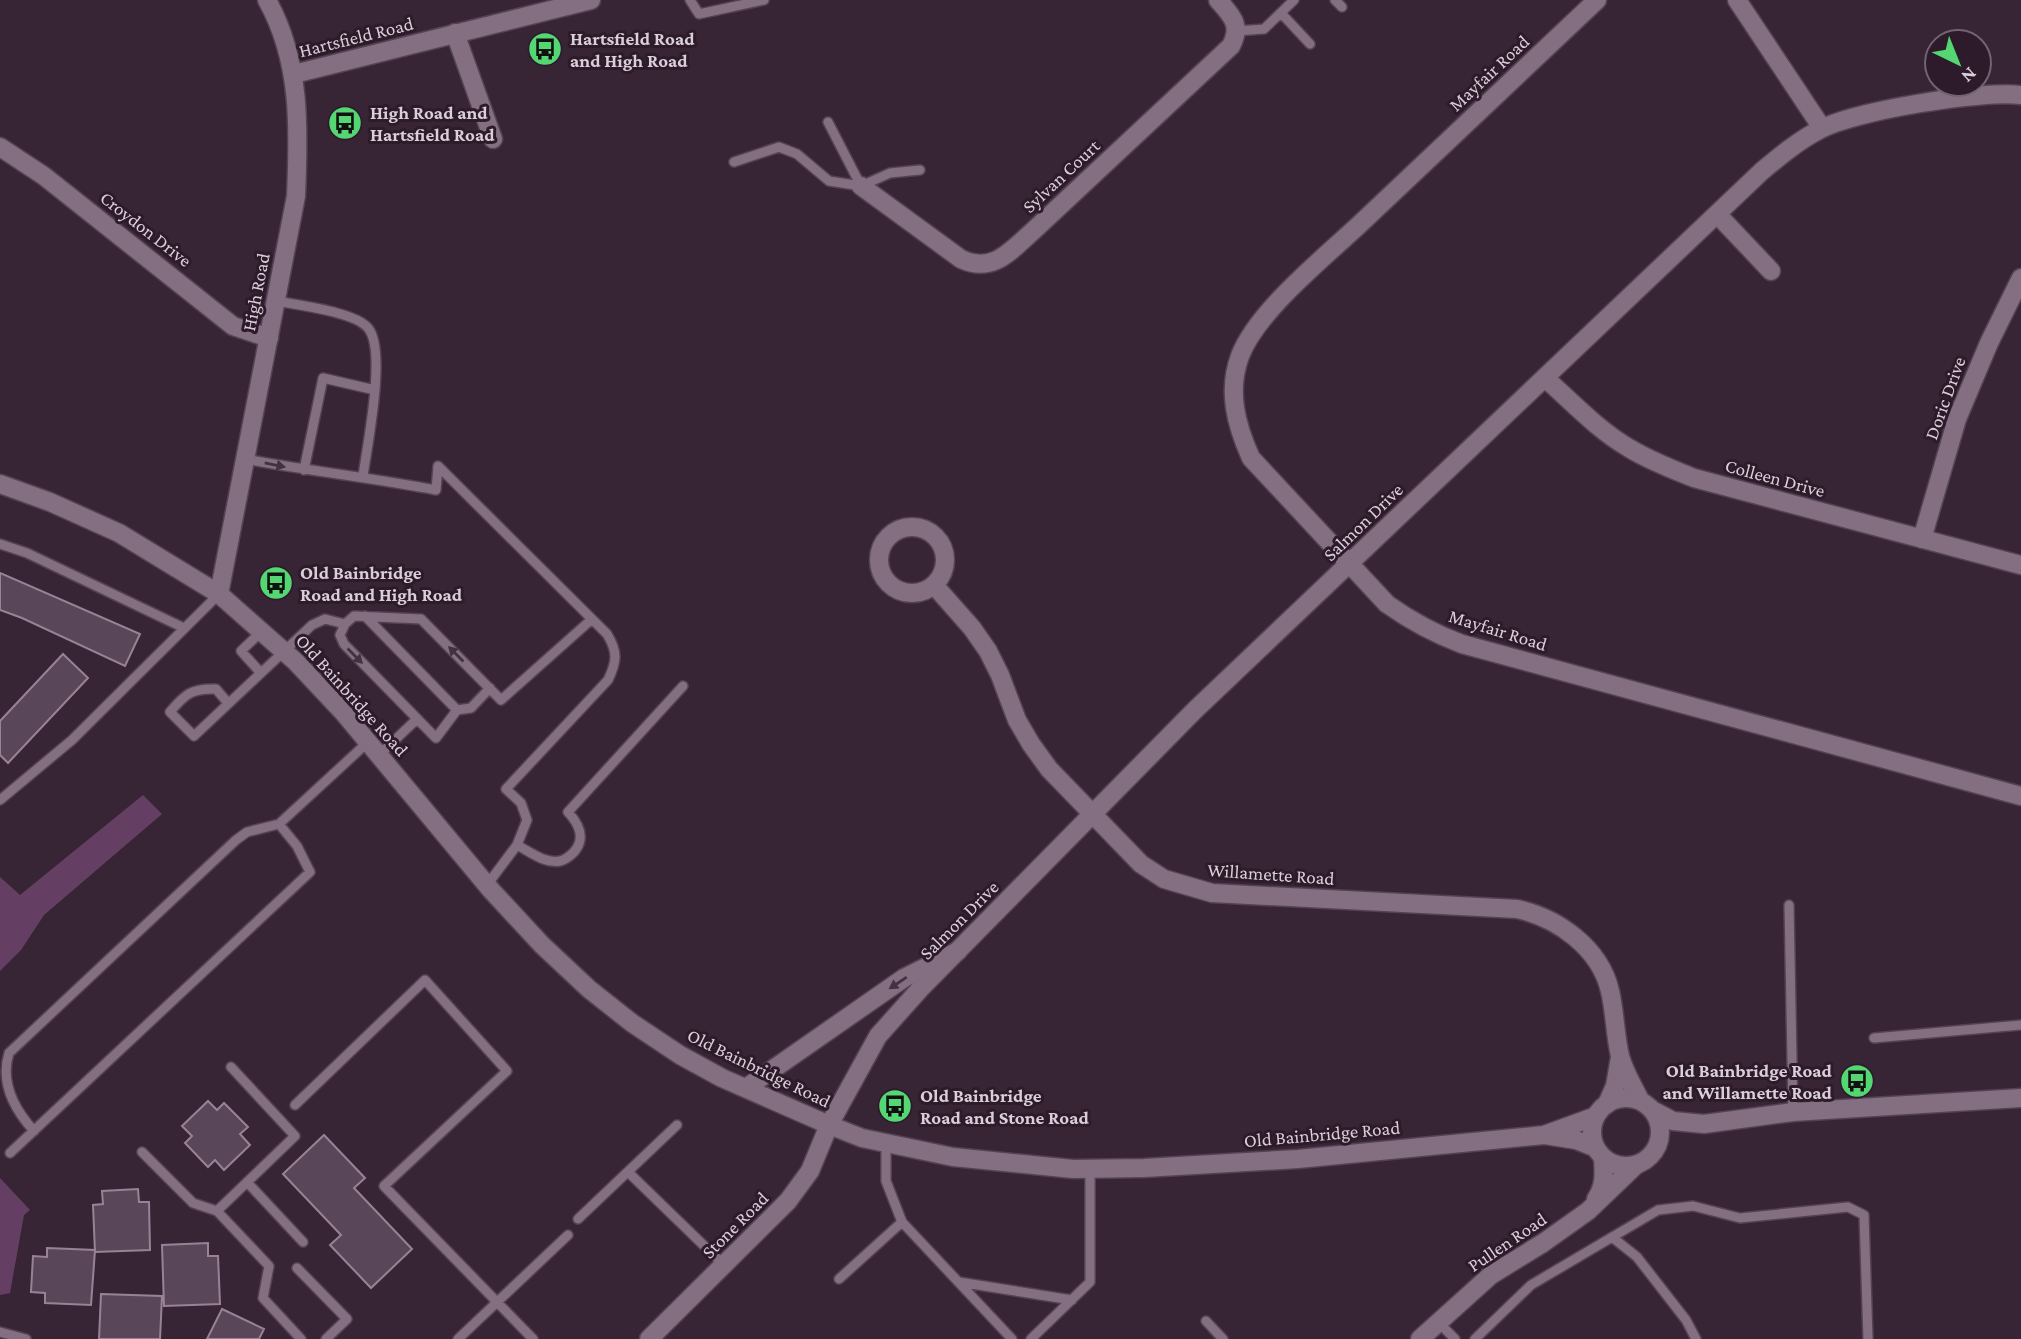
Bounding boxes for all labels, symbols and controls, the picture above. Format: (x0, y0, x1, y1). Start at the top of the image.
street label: Hartsfield Road (297, 13, 415, 61)
place label: Hartsfield Road and High Road (570, 28, 695, 71)
north arrow (1923, 28, 1993, 98)
bus stop icon: Hartsfield Road and High Road (526, 30, 564, 68)
street label: Mayfair Road (1445, 31, 1533, 115)
text: N (1957, 63, 1981, 87)
place label: High Road and Hartsfield Road (370, 102, 495, 145)
bus stop icon: High Road and Hartsfield Road (326, 104, 364, 142)
street label: Sylvan Court (1018, 135, 1104, 217)
street label: Croydon Drive (96, 187, 196, 271)
street label: High Road (238, 251, 274, 333)
street label: Doric Drive (1920, 354, 1970, 442)
street label: Colleen Drive (1723, 455, 1827, 501)
one-way arrow (264, 459, 286, 470)
street label: Salmon Drive (1319, 479, 1407, 565)
place label: Old Bainbridge Road and High Road (300, 562, 463, 605)
bus stop icon: Old Bainbridge Road and High Road (257, 564, 295, 602)
street label: Mayfair Road (1446, 605, 1550, 655)
street label: Old Bainbridge Road (292, 630, 412, 760)
one-way arrow (448, 646, 464, 663)
one-way arrow (346, 647, 363, 664)
street label: Willamette Road (1207, 859, 1335, 889)
street label: Salmon Drive (915, 876, 1003, 964)
one-way arrow (888, 976, 907, 989)
street label: Old Bainbridge Road (684, 1024, 834, 1112)
place label: Old Bainbridge Road and Willamette Road (1663, 1060, 1833, 1103)
bus stop icon: Old Bainbridge Road and Willamette Road (1838, 1062, 1876, 1100)
place label: Old Bainbridge Road and Stone Road (920, 1085, 1090, 1128)
bus stop icon: Old Bainbridge Road and Stone Road (876, 1087, 914, 1125)
street label: Old Bainbridge Road (1243, 1117, 1401, 1151)
street label: Stone Road (697, 1187, 773, 1263)
street label: Pullen Road (1464, 1208, 1550, 1276)

